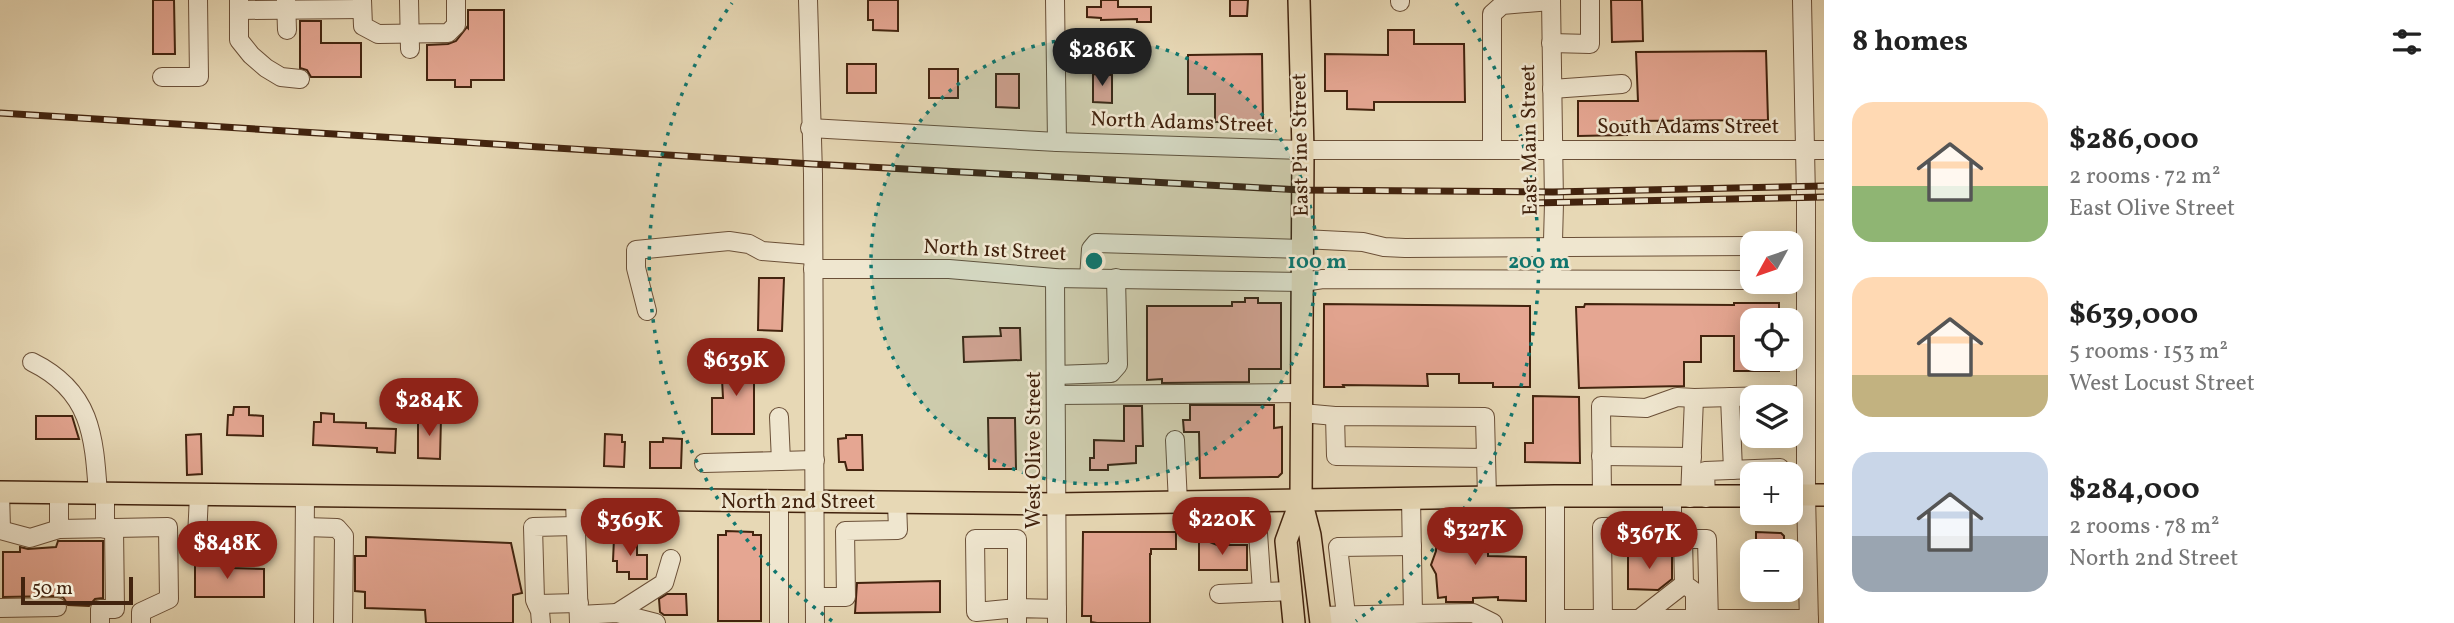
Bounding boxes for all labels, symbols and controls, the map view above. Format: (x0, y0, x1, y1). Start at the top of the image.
text: 8 homes (1852, 21, 1968, 63)
icon: filters (2388, 23, 2426, 61)
pin: $286K (1053, 28, 1151, 88)
text: $286K (1069, 35, 1135, 67)
street label: East Main Street (1514, 64, 1546, 216)
street label: East Pine Street (1285, 73, 1317, 217)
street label: North Adams Street (1090, 105, 1274, 141)
street label: South Adams Street (1597, 113, 1779, 142)
text: $286,000 (2069, 119, 2199, 161)
icon: home (1908, 130, 1992, 214)
text: 2 rooms · 72 m² (2069, 161, 2220, 193)
text: East Olive Street (2069, 193, 2235, 225)
north arrow (1740, 231, 1802, 294)
map controls (1740, 231, 1803, 602)
street label: North 1st Street (923, 233, 1067, 269)
text: 100 m (1287, 248, 1347, 277)
text: 200 m (1508, 248, 1570, 277)
centre of rings (1082, 249, 1106, 273)
text: $639,000 (2069, 294, 2198, 336)
icon: home (1908, 305, 1992, 389)
button: locate (1740, 308, 1803, 371)
text: 5 rooms · 153 m² (2069, 336, 2228, 368)
pin: $639K (687, 338, 785, 398)
text: $639K (703, 345, 769, 377)
text: West Locust Street (2069, 368, 2255, 400)
street label: West Olive Street (1020, 371, 1049, 529)
pin: $284K (380, 378, 478, 438)
text: $284K (395, 385, 463, 417)
button: layers (1740, 385, 1803, 448)
button: + (1740, 462, 1803, 525)
text: $284,000 (2069, 469, 2200, 511)
icon: home (1908, 480, 1992, 564)
street label: North 2nd Street (721, 488, 875, 517)
pin: $369K (581, 498, 679, 558)
pin: $220K (1173, 498, 1271, 557)
text: $220K (1188, 504, 1256, 536)
text: $369K (597, 505, 663, 537)
pin: $327K (1426, 508, 1524, 567)
text: 2 rooms · 78 m² (2069, 511, 2220, 543)
pin: $367K (1600, 512, 1698, 571)
text: $327K (1443, 514, 1507, 546)
text: $367K (1617, 518, 1681, 550)
pin: $848K (178, 522, 276, 581)
text: $848K (193, 528, 261, 560)
button: − (1740, 539, 1803, 602)
text: North 2nd Street (2069, 543, 2238, 575)
scale bar (21, 574, 133, 606)
text: 50 m (32, 576, 73, 602)

